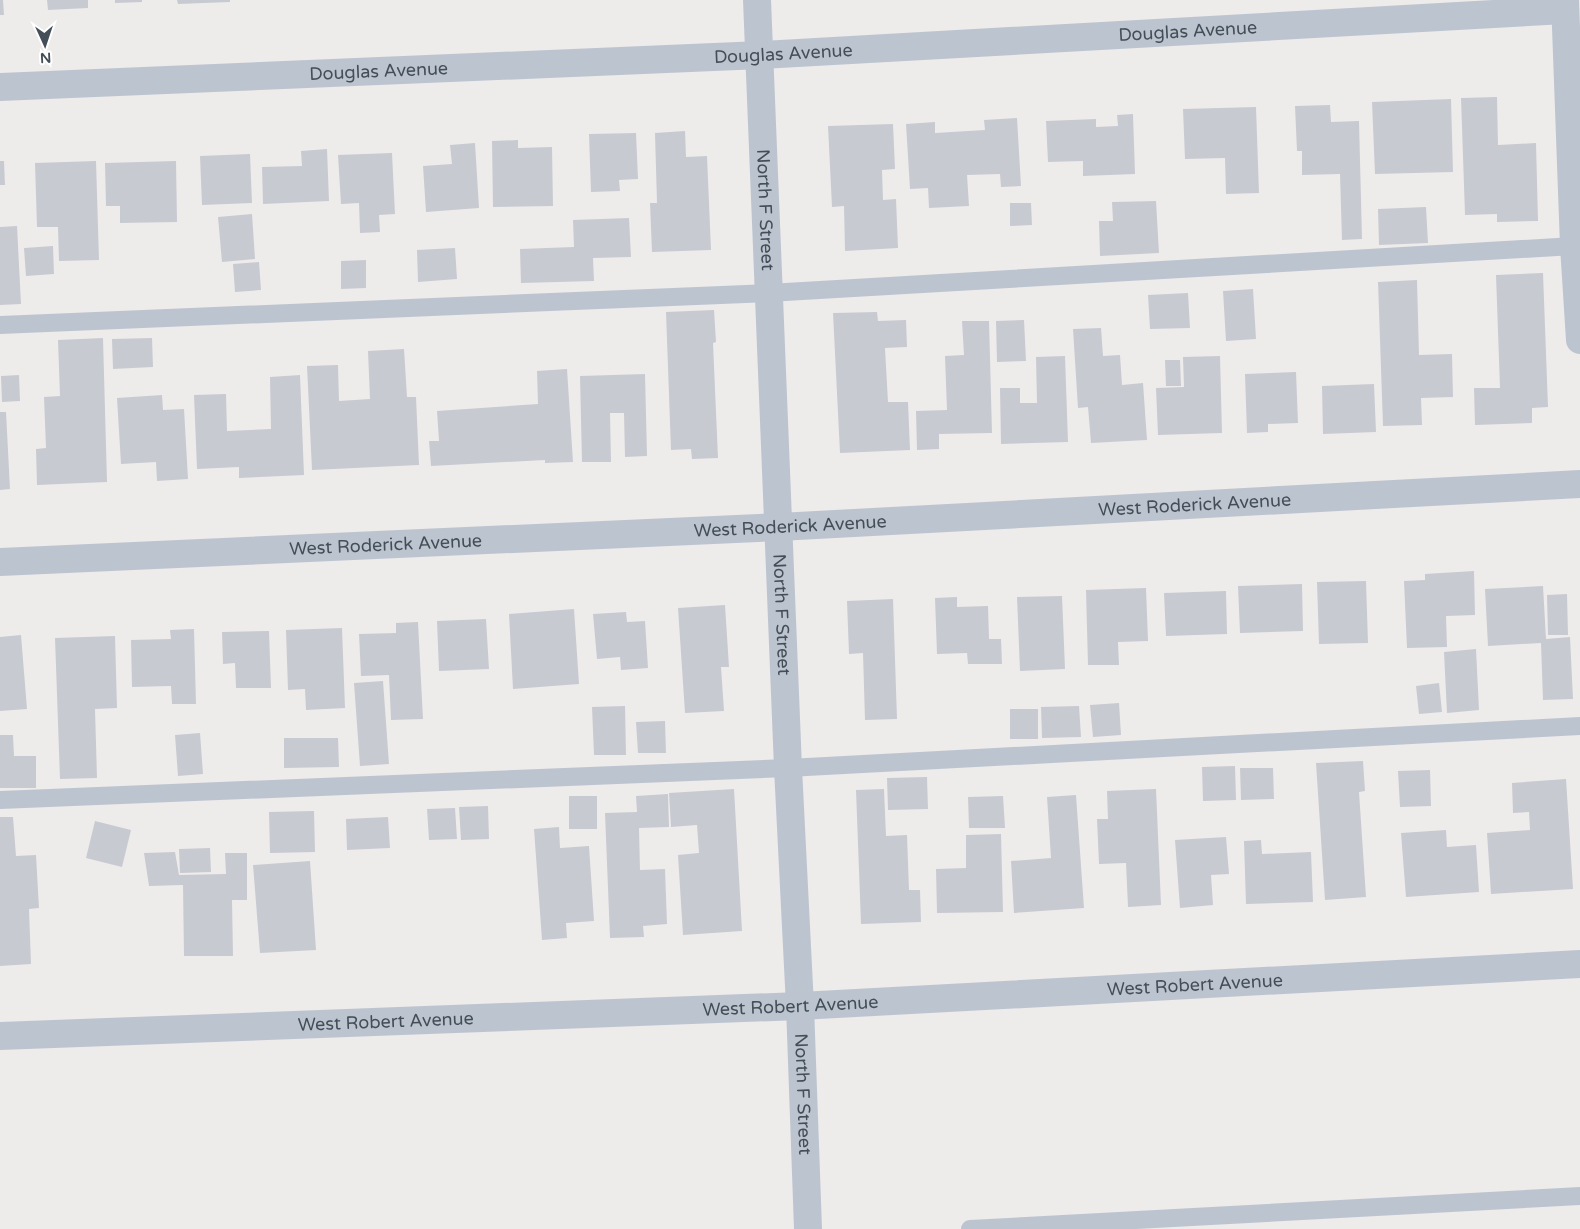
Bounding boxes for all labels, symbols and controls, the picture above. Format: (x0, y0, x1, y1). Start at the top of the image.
street label: Douglas Avenue (1118, 16, 1258, 46)
north arrow (20, 20, 70, 70)
street label: Douglas Avenue (713, 39, 853, 68)
text: N (40, 49, 52, 66)
street label: Douglas Avenue (309, 57, 449, 85)
street label: North F Street (752, 149, 779, 271)
street label: West Roderick Avenue (1098, 489, 1292, 521)
street label: West Roderick Avenue (693, 510, 887, 542)
street label: West Roderick Avenue (289, 529, 483, 560)
street label: North F Street (768, 553, 795, 676)
street label: West Robert Avenue (1106, 969, 1283, 1000)
street label: West Robert Avenue (702, 991, 879, 1021)
street label: West Robert Avenue (297, 1007, 474, 1036)
street label: North F Street (790, 1033, 816, 1155)

